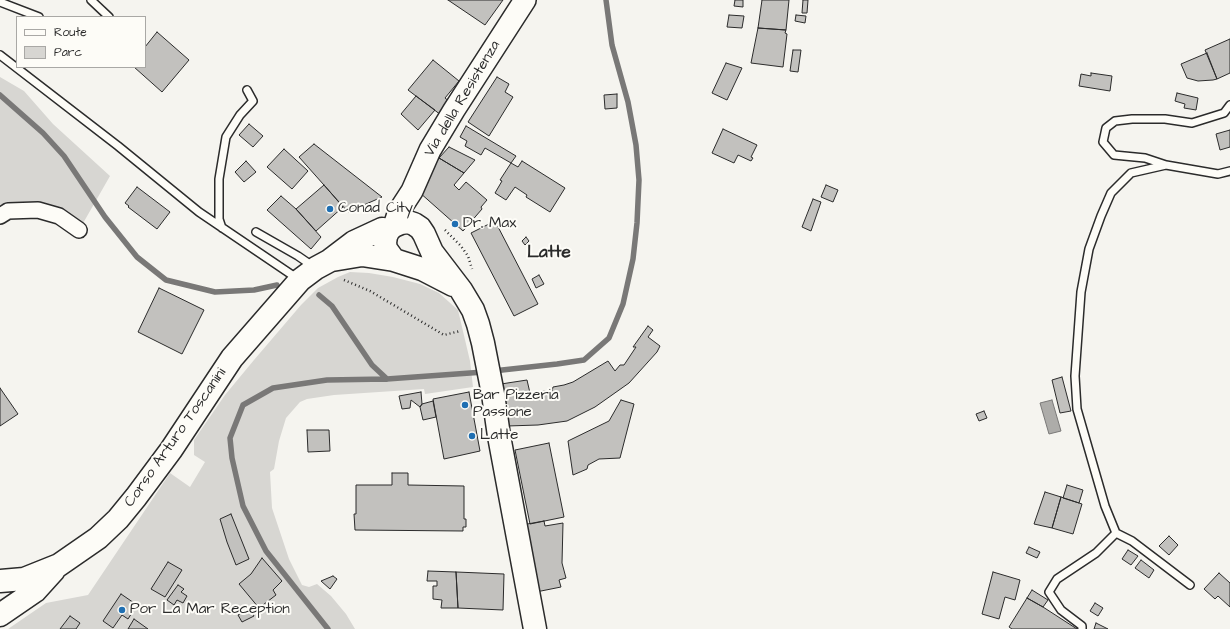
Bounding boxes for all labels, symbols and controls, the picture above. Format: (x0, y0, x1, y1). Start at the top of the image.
legend (16, 16, 146, 68)
text: Route (54, 24, 87, 41)
street label: Via della Resistenza (421, 38, 505, 160)
text: Parc (54, 44, 82, 61)
place label: Conad City (338, 200, 413, 218)
marker: Conad City (325, 204, 335, 214)
place label: Dr. Max (463, 215, 516, 233)
marker: Dr. Max (450, 219, 460, 229)
district label: Latte (527, 243, 571, 263)
street label: Corso Arturo Toscanini (121, 365, 231, 511)
place label: Bar Pizzeria Passione (473, 387, 559, 422)
marker: Bar Pizzeria Passione (460, 400, 470, 410)
place label: Latte (480, 427, 518, 445)
marker: Latte (467, 431, 477, 441)
place label: Por La Mar Reception (130, 601, 290, 619)
marker: Por La Mar Reception (117, 605, 127, 615)

